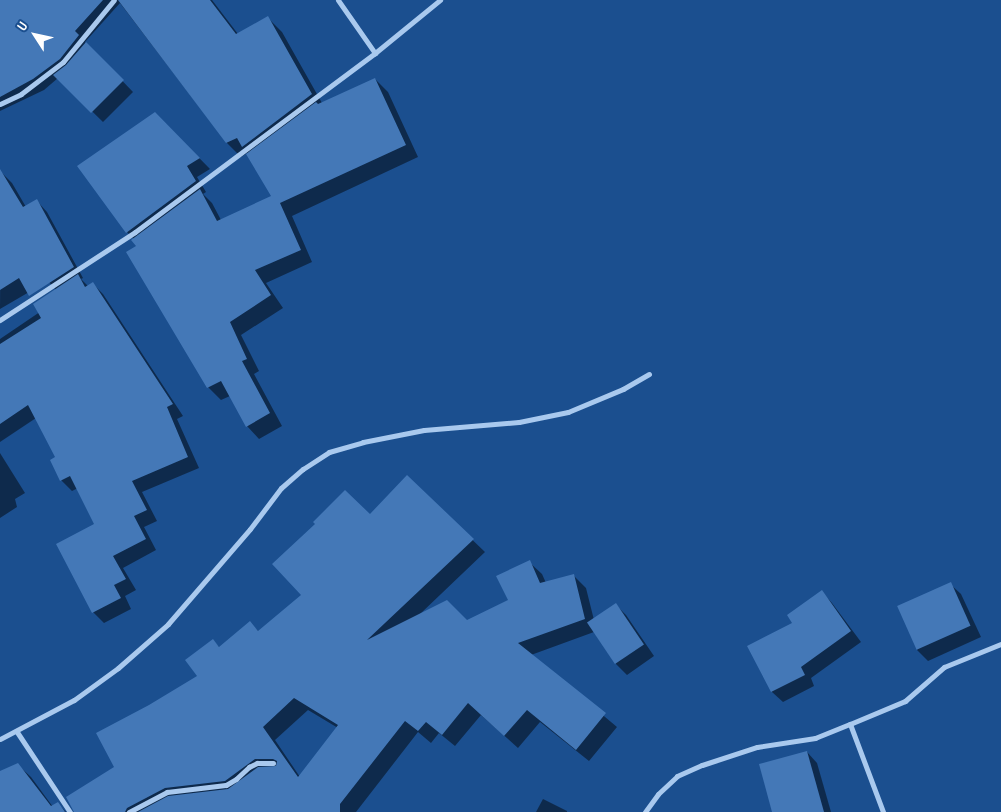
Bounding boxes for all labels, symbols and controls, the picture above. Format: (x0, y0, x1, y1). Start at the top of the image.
north arrow (10, 10, 60, 60)
text: U (13, 18, 31, 34)

